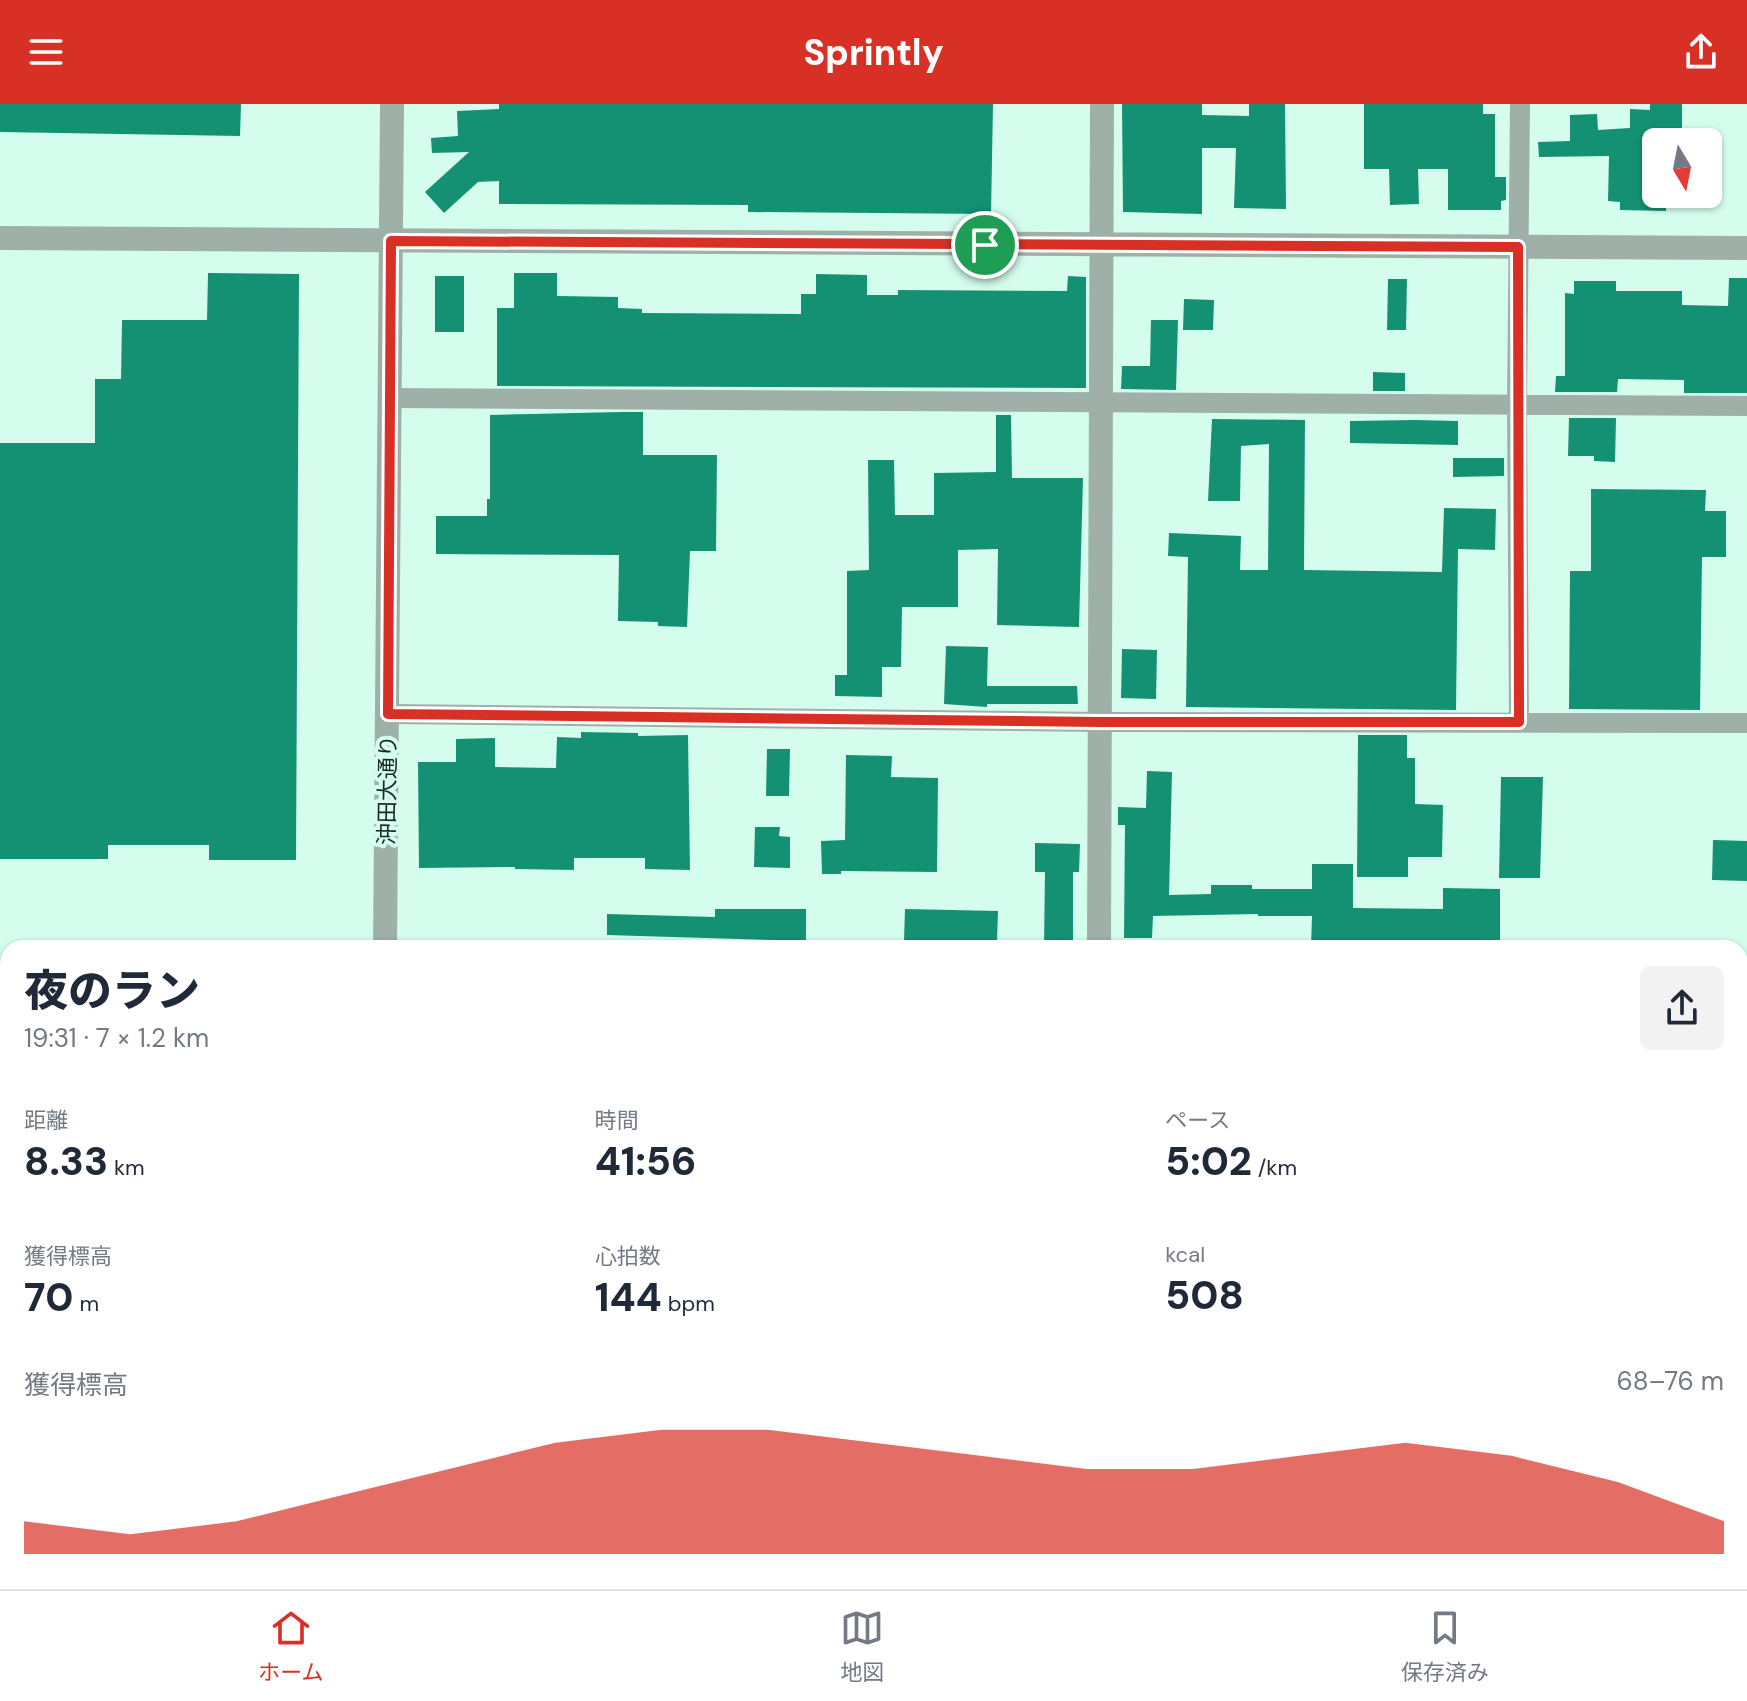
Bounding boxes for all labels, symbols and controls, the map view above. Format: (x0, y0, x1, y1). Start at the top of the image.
text: Sprintly (803, 29, 944, 76)
icon: menu (24, 30, 68, 74)
icon: share (1679, 30, 1723, 74)
north arrow (1642, 128, 1722, 208)
map controls (1642, 128, 1722, 208)
pin (951, 211, 1019, 279)
icon: arrive (963, 223, 1007, 267)
street label: 沖田大通り (372, 735, 403, 845)
text: 夜のラン (24, 962, 200, 1020)
button: share (1640, 966, 1724, 1050)
text: 19:31 · 7 × 1.2 km (24, 1021, 209, 1055)
text: 距離 (24, 1106, 68, 1135)
text: 時間 (595, 1106, 639, 1135)
text: ペース (1165, 1106, 1230, 1135)
text: 8.33 (24, 1135, 108, 1187)
text: 41:56 (595, 1135, 696, 1187)
text: 5:02 (1165, 1135, 1252, 1187)
text: km (108, 1153, 145, 1182)
text: /km (1252, 1153, 1297, 1182)
text: kcal (1165, 1240, 1205, 1269)
text: 獲得標高 (24, 1242, 112, 1271)
text: 心拍数 (595, 1242, 661, 1271)
text: 508 (1165, 1269, 1244, 1321)
text: 70 (24, 1271, 74, 1323)
text: 144 (595, 1271, 662, 1323)
text: m (74, 1289, 99, 1318)
text: bpm (662, 1289, 715, 1318)
text: 68–76 m (1616, 1364, 1724, 1398)
text: 獲得標高 (24, 1368, 128, 1402)
tab: ホーム (258, 1606, 324, 1687)
tab: 地図 (840, 1606, 884, 1687)
tab: 保存済み (1401, 1606, 1489, 1687)

